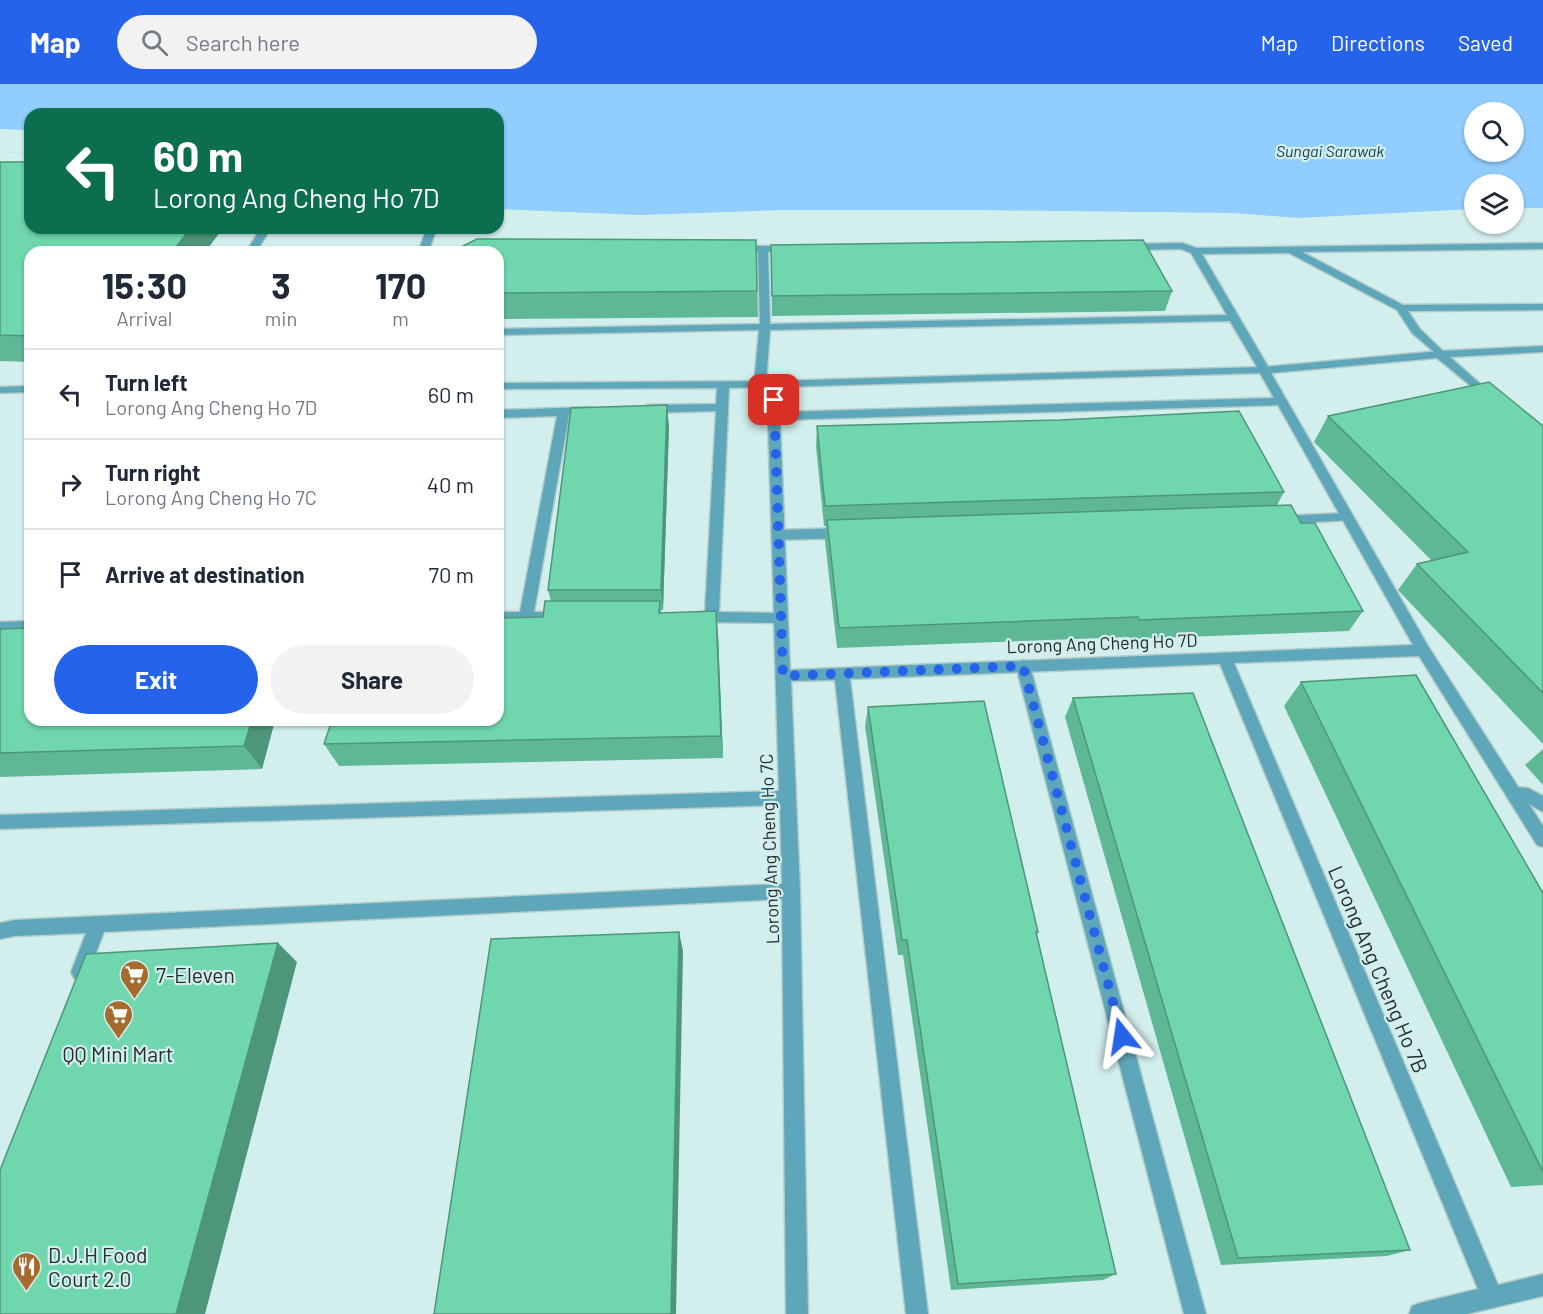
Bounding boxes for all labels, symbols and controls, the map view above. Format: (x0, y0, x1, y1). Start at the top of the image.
search box (117, 15, 537, 69)
text: Map (30, 25, 81, 59)
icon: search (138, 26, 171, 59)
text: Search here (186, 29, 300, 55)
text: Map (1261, 30, 1298, 55)
text: Directions (1331, 30, 1425, 55)
text: Saved (1458, 30, 1513, 55)
map controls (1464, 102, 1524, 234)
button: search (1464, 102, 1524, 162)
text: 60 m (153, 130, 243, 180)
icon: left (54, 132, 132, 210)
water label: Sungai Sarawak (1276, 141, 1384, 160)
button: layers (1464, 174, 1524, 234)
text: Lorong Ang Cheng Ho 7D (153, 181, 439, 213)
text: 15:30 (102, 263, 187, 306)
text: 3 (271, 263, 291, 306)
text: 170 (375, 263, 426, 306)
text: Arrival (116, 306, 172, 330)
text: min (265, 306, 297, 330)
text: m (392, 306, 409, 330)
text: Turn left (105, 369, 188, 395)
pin (748, 374, 799, 425)
icon: left (54, 378, 87, 411)
text: 60 m (428, 381, 474, 407)
icon: arrive (757, 383, 790, 416)
text: Lorong Ang Cheng Ho 7D (105, 395, 317, 419)
text: Turn right (105, 459, 200, 485)
icon: right (54, 468, 87, 501)
text: 40 m (427, 471, 474, 497)
text: Lorong Ang Cheng Ho 7C (105, 485, 317, 509)
icon: arrive (54, 558, 87, 591)
text: Arrive at destination (105, 561, 304, 587)
text: 70 m (429, 561, 474, 587)
street label: Lorong Ang Cheng Ho 7D (1006, 629, 1198, 657)
button: Exit (54, 645, 258, 714)
button: Share (270, 645, 474, 714)
street label: Lorong Ang Cheng Ho 7C (755, 753, 783, 945)
street label: Lorong Ang Cheng Ho 7B (1324, 861, 1434, 1077)
supermarket icon: 7-Eleven (119, 958, 151, 1000)
place label: 7-Eleven (156, 962, 235, 987)
supermarket icon: QQ Mini Mart (102, 998, 134, 1040)
position arrow (1090, 1004, 1154, 1068)
place label: QQ Mini Mart (63, 1041, 173, 1066)
place label: D.J.H Food Court 2.0 (48, 1242, 148, 1291)
restaurant icon: D.J.H Food Court 2.0 (11, 1250, 43, 1292)

